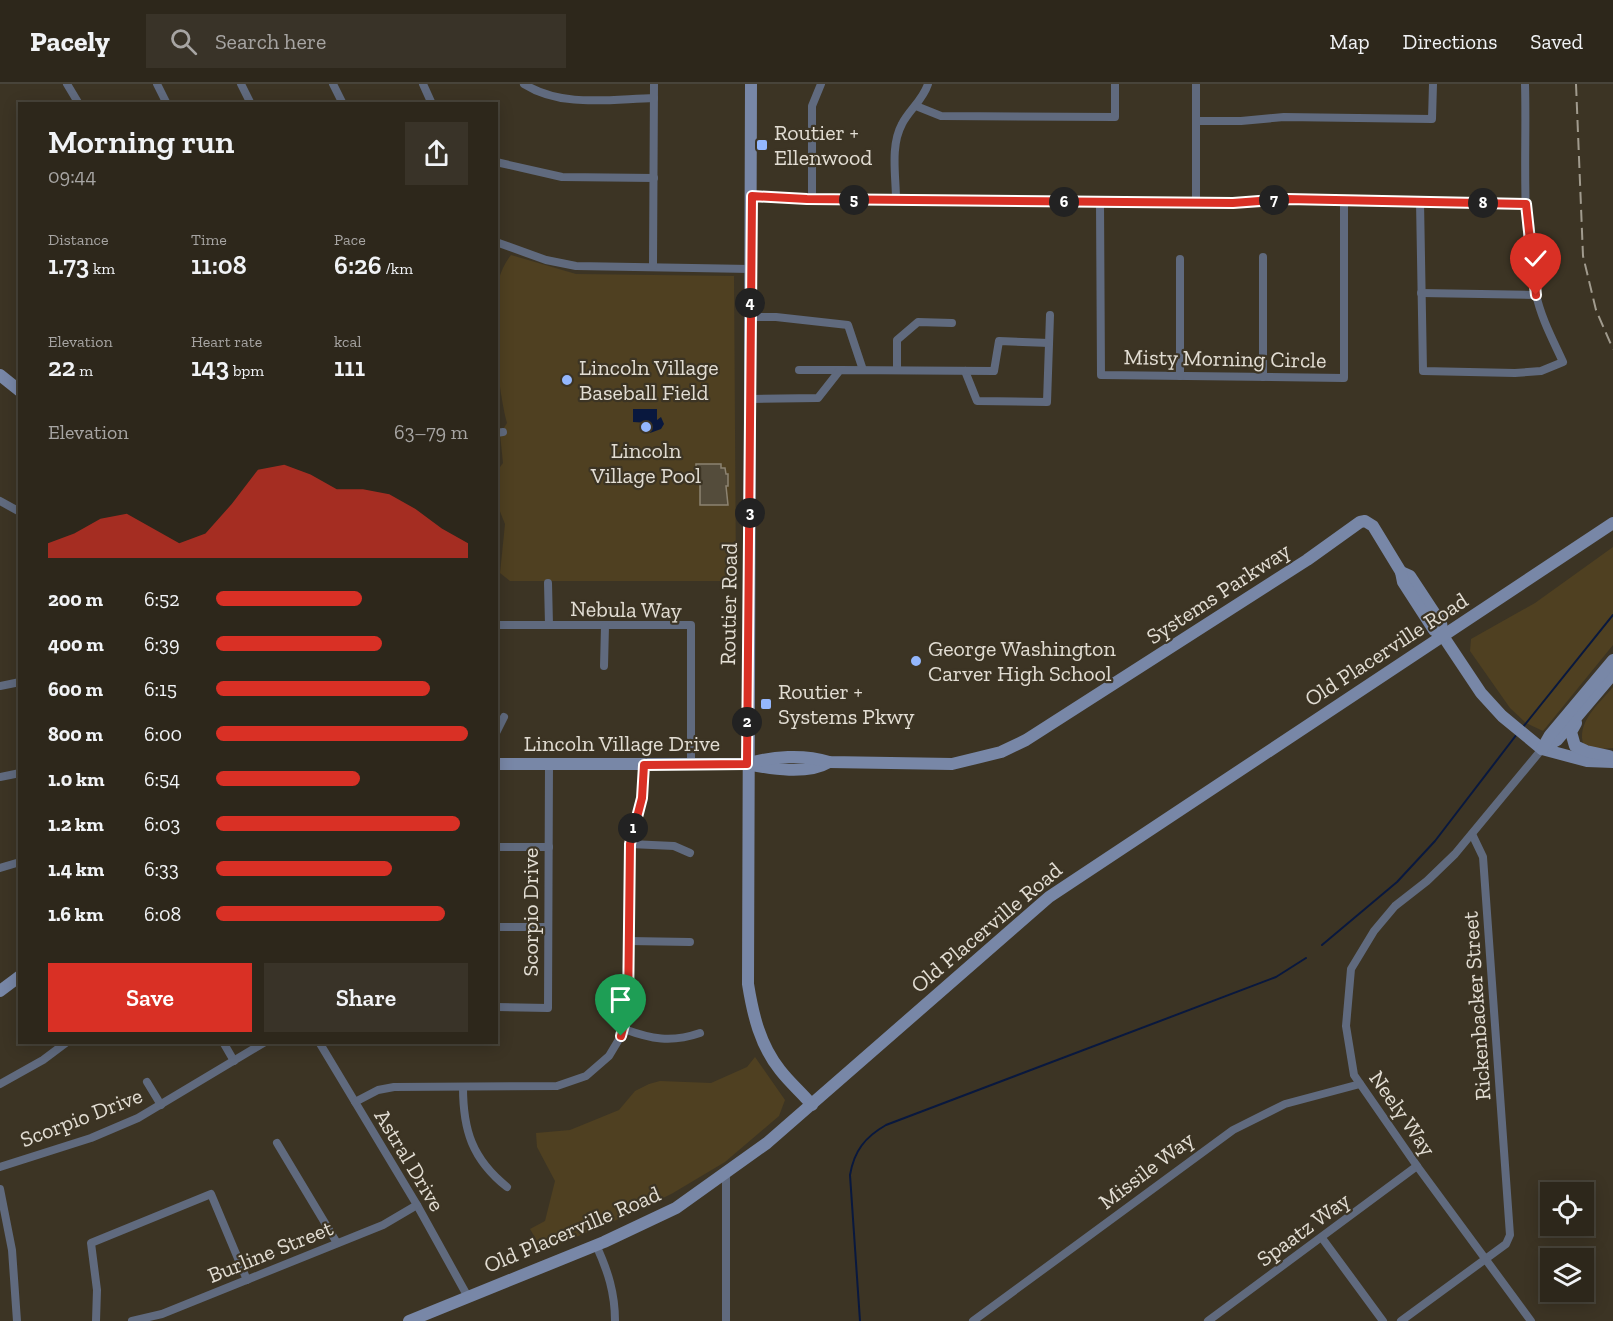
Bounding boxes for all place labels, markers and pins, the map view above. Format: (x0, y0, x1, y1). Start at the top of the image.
place label: Routier + Ellenwood (774, 119, 872, 171)
marker: Routier + Ellenwood (755, 138, 769, 152)
pin: 5 (839, 185, 869, 215)
pin: 7 (1259, 185, 1289, 215)
pin: 6 (1049, 187, 1079, 217)
pin: 8 (1468, 188, 1498, 218)
pin (1510, 233, 1561, 295)
pin: 4 (735, 288, 765, 318)
place label: Lincoln Village Baseball Field (579, 354, 719, 406)
marker: Lincoln Village Baseball Field (560, 373, 574, 387)
marker: Lincoln Village Pool (639, 420, 653, 434)
place label: Lincoln Village Pool (590, 437, 701, 489)
pin: 3 (735, 498, 765, 528)
place label: George Washington Carver High School (928, 635, 1116, 687)
marker: George Washington Carver High School (909, 654, 923, 668)
place label: Routier + Systems Pkwy (778, 678, 915, 730)
marker: Routier + Systems Pkwy (759, 697, 773, 711)
pin: 2 (732, 707, 762, 737)
pin: 1 (618, 813, 648, 843)
pin (595, 974, 646, 1036)

